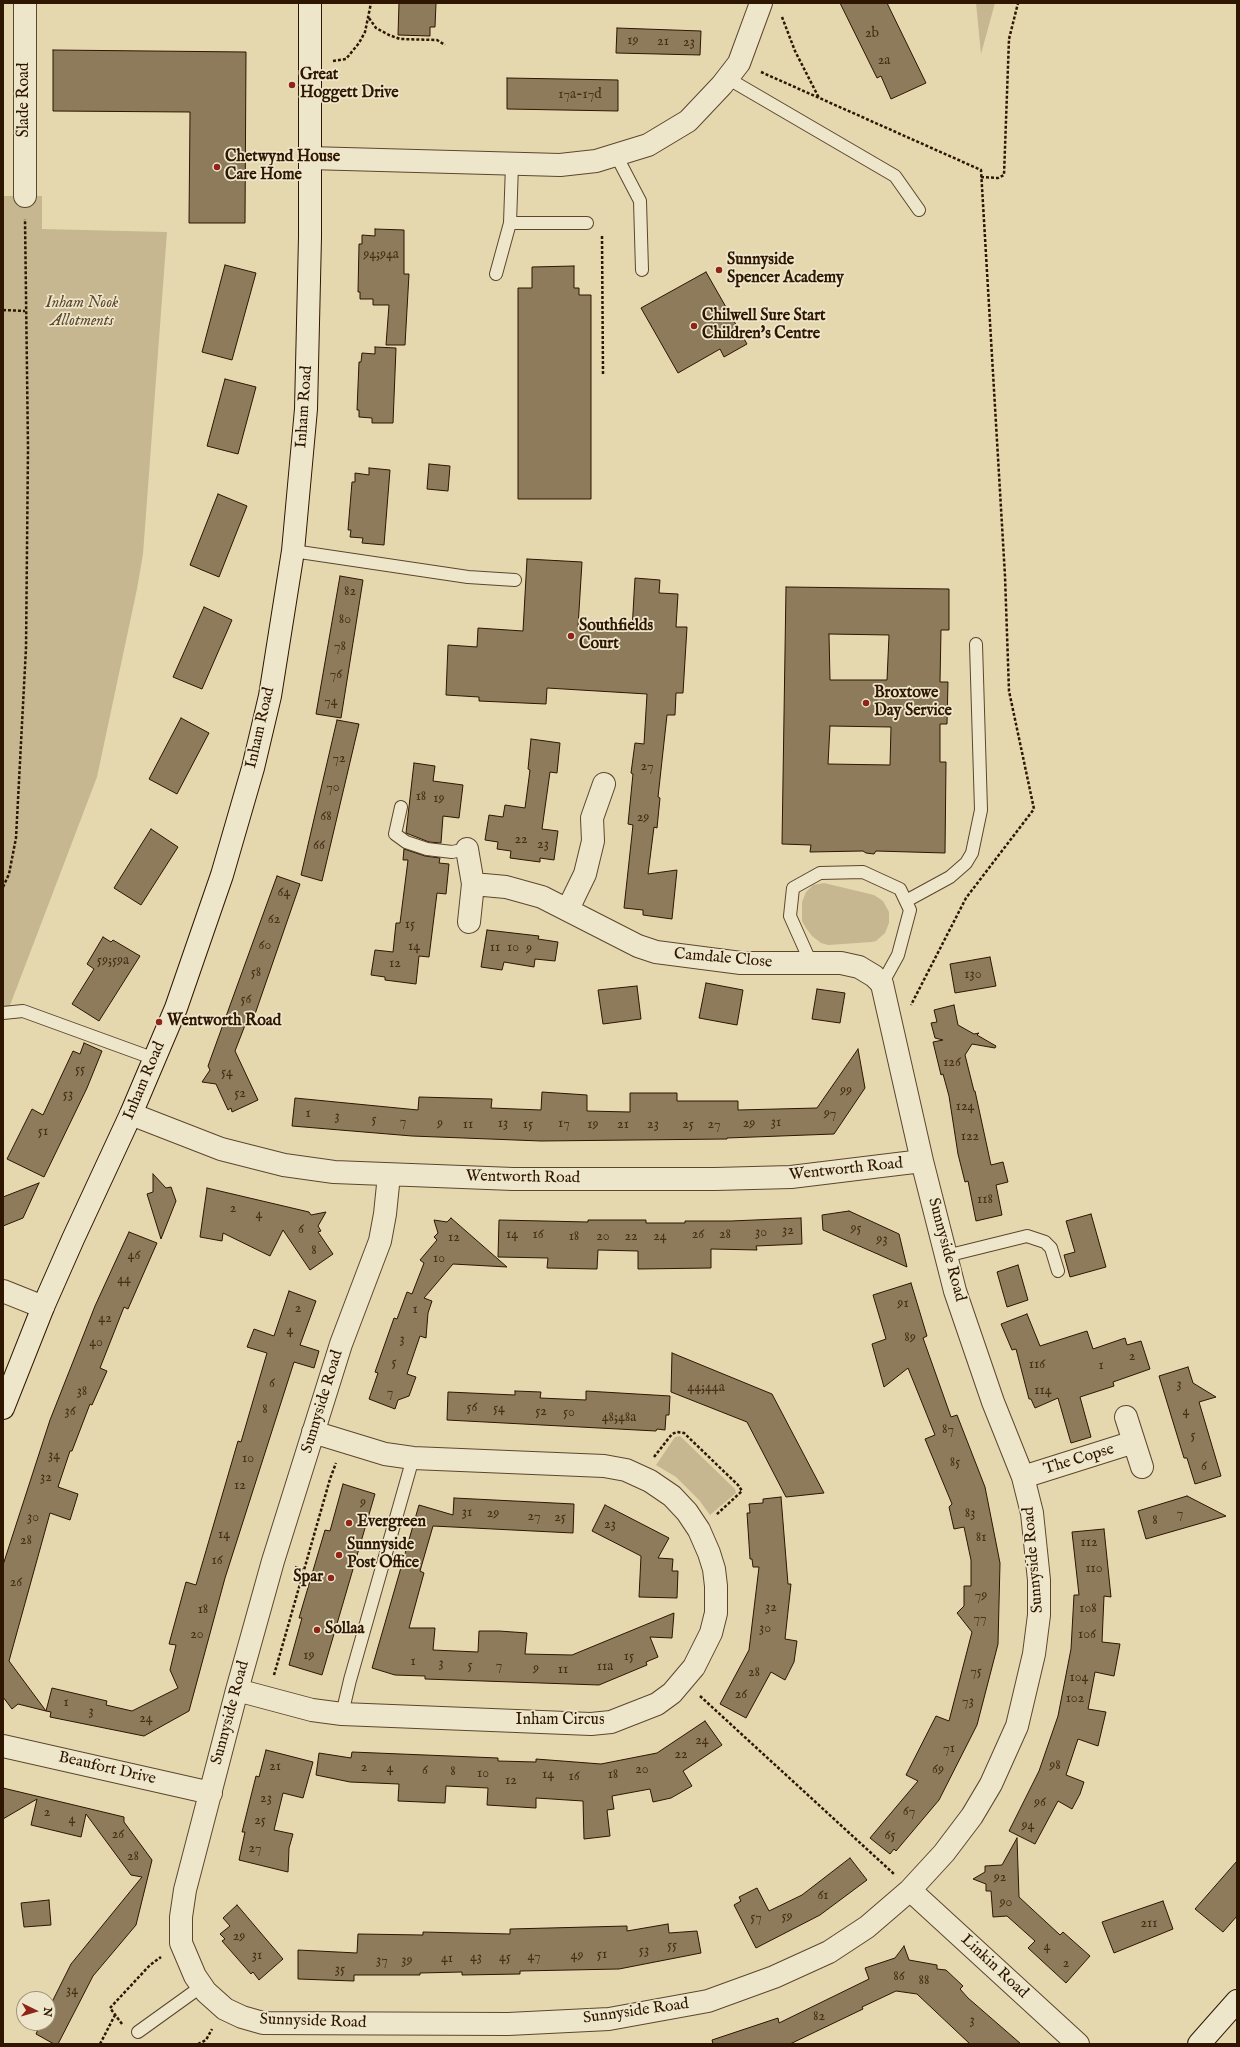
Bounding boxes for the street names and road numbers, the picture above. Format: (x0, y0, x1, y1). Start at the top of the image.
street label: Slade Road (15, 62, 35, 138)
street label: Inham Road (293, 365, 317, 449)
street label: Inham Road (242, 685, 280, 771)
street label: Camdale Close (673, 945, 773, 973)
street label: Inham Road (120, 1039, 170, 1123)
street label: Wentworth Road (788, 1154, 904, 1186)
street label: Wentworth Road (466, 1167, 580, 1189)
street label: Sunnyside Road (923, 1196, 969, 1304)
street label: Sunnyside Road (298, 1348, 348, 1456)
street label: The Copse (1041, 1440, 1117, 1480)
street label: Sunnyside Road (1020, 1506, 1048, 1614)
street label: Sunnyside Road (208, 1659, 254, 1767)
street label: Inham Circus (515, 1711, 605, 1731)
street label: Beaufort Drive (56, 1748, 158, 1790)
street label: Linkin Road (956, 1931, 1032, 2003)
street label: Sunnyside Road (582, 1995, 690, 2029)
street label: Sunnyside Road (259, 2011, 367, 2033)

